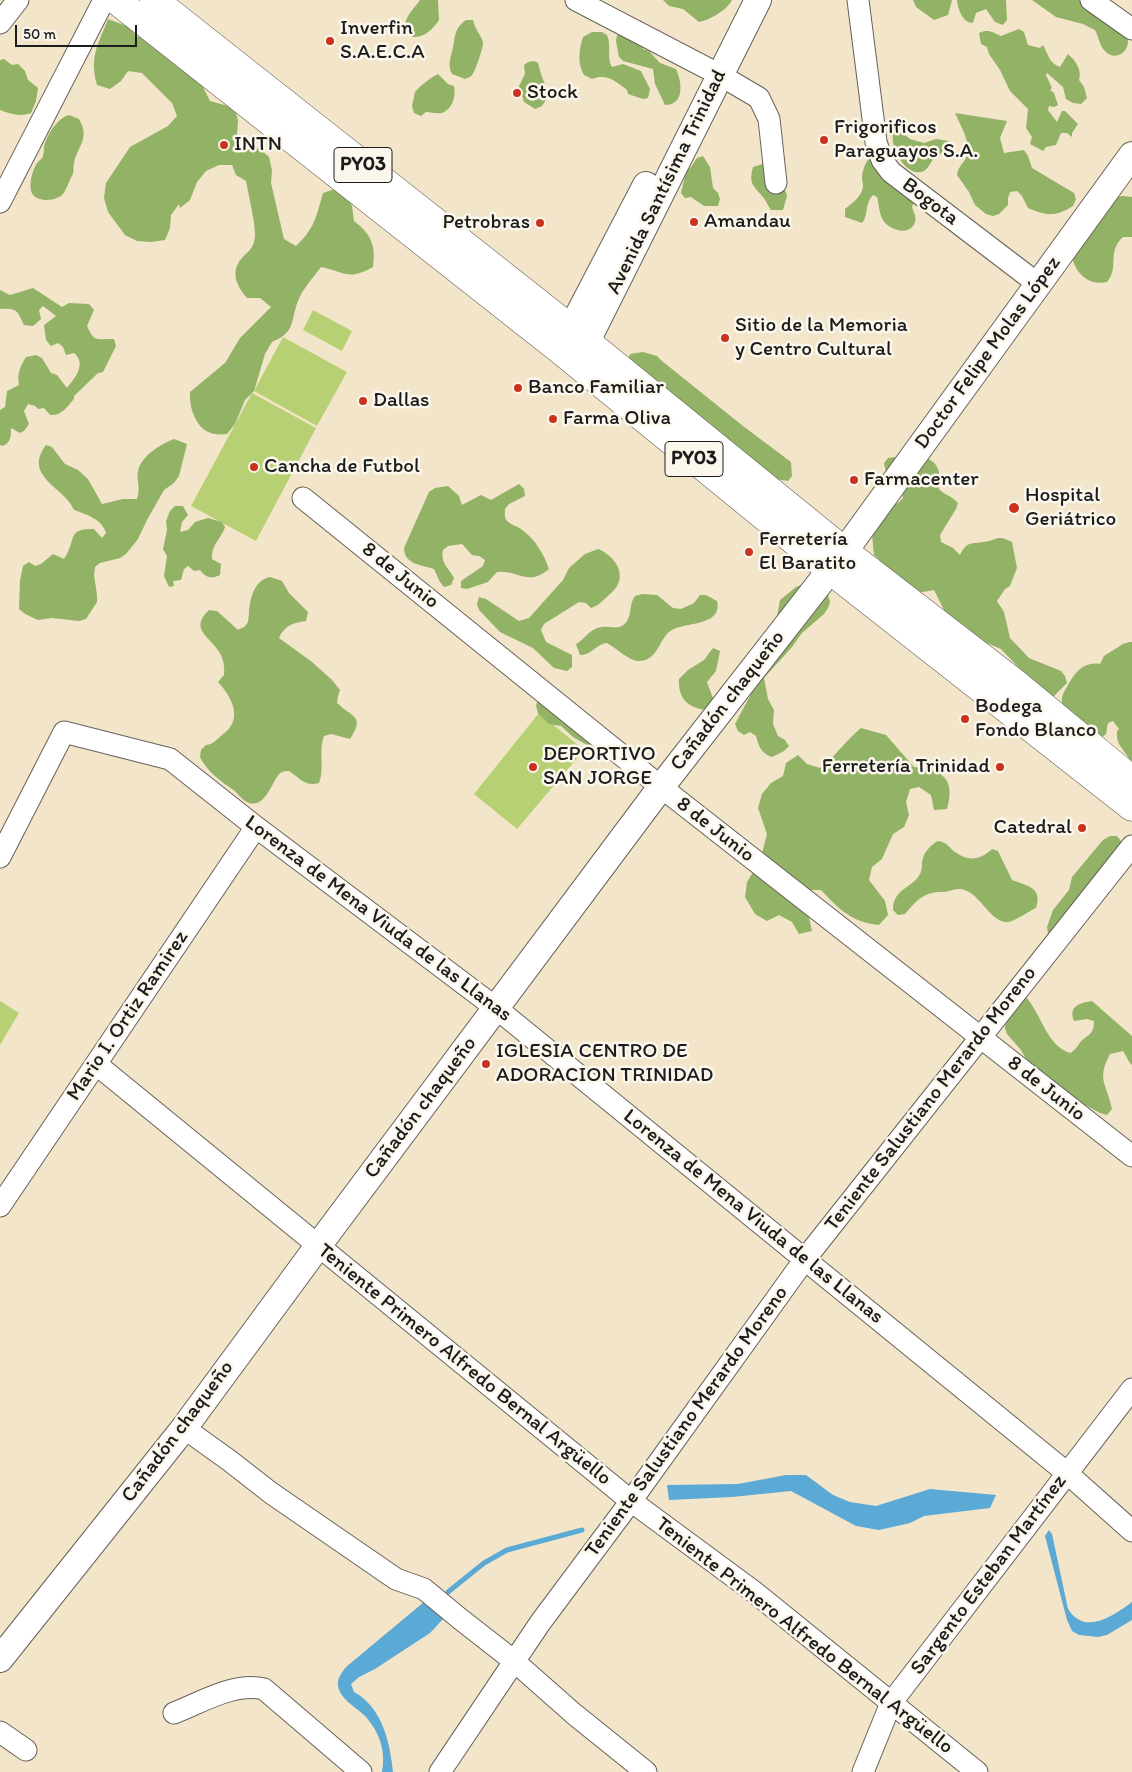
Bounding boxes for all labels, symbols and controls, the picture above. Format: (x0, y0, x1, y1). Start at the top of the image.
scale bar (18, 15, 140, 47)
place label: Inverfin S.A.E.C.A (340, 16, 425, 66)
text: 50 m (23, 25, 56, 43)
marker: Inverfin S.A.E.C.A (324, 35, 336, 47)
street label: Avenida Santísima Trinidad (602, 66, 732, 298)
place label: Stock (527, 80, 578, 106)
marker: Stock (511, 87, 523, 99)
place label: Frigorificos Paraguayos S.A. (834, 115, 978, 165)
place label: INTN (234, 132, 282, 158)
marker: Frigorificos Paraguayos S.A. (818, 134, 830, 146)
marker: INTN (218, 139, 230, 151)
road number: PY03 (334, 148, 392, 182)
street label: Bogota (897, 173, 963, 231)
place label: Amandau (704, 209, 791, 235)
place label: Petrobras (443, 210, 530, 236)
marker: Amandau (688, 216, 700, 228)
marker: Petrobras (534, 217, 546, 229)
street label: Doctor Felipe Molas López (910, 252, 1066, 454)
place label: Sitio de la Memoria y Centro Cultural (735, 313, 908, 363)
marker: Sitio de la Memoria y Centro Cultural (719, 332, 731, 344)
place label: Banco Familiar (528, 375, 664, 401)
marker: Banco Familiar (512, 382, 524, 394)
place label: Dallas (373, 388, 430, 414)
marker: Dallas (357, 395, 369, 407)
place label: Farma Oliva (563, 406, 671, 432)
marker: Farma Oliva (547, 413, 559, 425)
road number: PY03 (665, 442, 723, 476)
place label: Cancha de Futbol (264, 454, 420, 480)
marker: Cancha de Futbol (248, 461, 260, 473)
place label: Farmacenter (864, 467, 979, 493)
marker: Farmacenter (848, 474, 860, 486)
place label: Hospital Geriátrico (1025, 483, 1116, 533)
marker: Hospital Geriátrico (1007, 501, 1021, 515)
place label: Ferretería El Baratito (759, 527, 856, 577)
street label: 8 de Junio (356, 537, 444, 615)
marker: Ferretería El Baratito (743, 546, 755, 558)
street label: Cañadón chaqueño (665, 626, 791, 776)
place label: Bodega Fondo Blanco (975, 694, 1097, 744)
marker: Bodega Fondo Blanco (959, 713, 971, 725)
place label: DEPORTIVO SAN JORGE (543, 742, 656, 792)
place label: Ferretería Trinidad (822, 754, 990, 780)
marker: DEPORTIVO SAN JORGE (527, 761, 539, 773)
marker: Ferretería Trinidad (994, 761, 1006, 773)
street label: 8 de Junio (671, 792, 759, 868)
street label: Lorenza de Mena Viuda de las Llanas (239, 810, 517, 1028)
place label: Catedral (993, 815, 1072, 841)
marker: Catedral (1076, 822, 1088, 834)
street label: Mario I. Ortiz Ramirez (62, 926, 194, 1106)
street label: Teniente Salustiano Merardo Moreno (820, 962, 1042, 1236)
street label: Cañadón chaqueño (359, 1032, 483, 1184)
place label: IGLESIA CENTRO DE ADORACION TRINIDAD (496, 1039, 713, 1089)
street label: 8 de Junio (1002, 1051, 1090, 1127)
marker: IGLESIA CENTRO DE ADORACION TRINIDAD (480, 1058, 492, 1070)
street label: Lorenza de Mena Viuda de las Llanas (618, 1104, 888, 1330)
street label: Teniente Primero Alfredo Bernal Argüello (312, 1239, 616, 1491)
street label: Teniente Salustiano Merardo Moreno (580, 1281, 794, 1563)
street label: Cañadón chaqueño (116, 1356, 240, 1508)
street label: Sargento Esteban Martínez (905, 1470, 1073, 1680)
street label: Teniente Primero Alfredo Bernal Argüello (650, 1512, 958, 1760)

